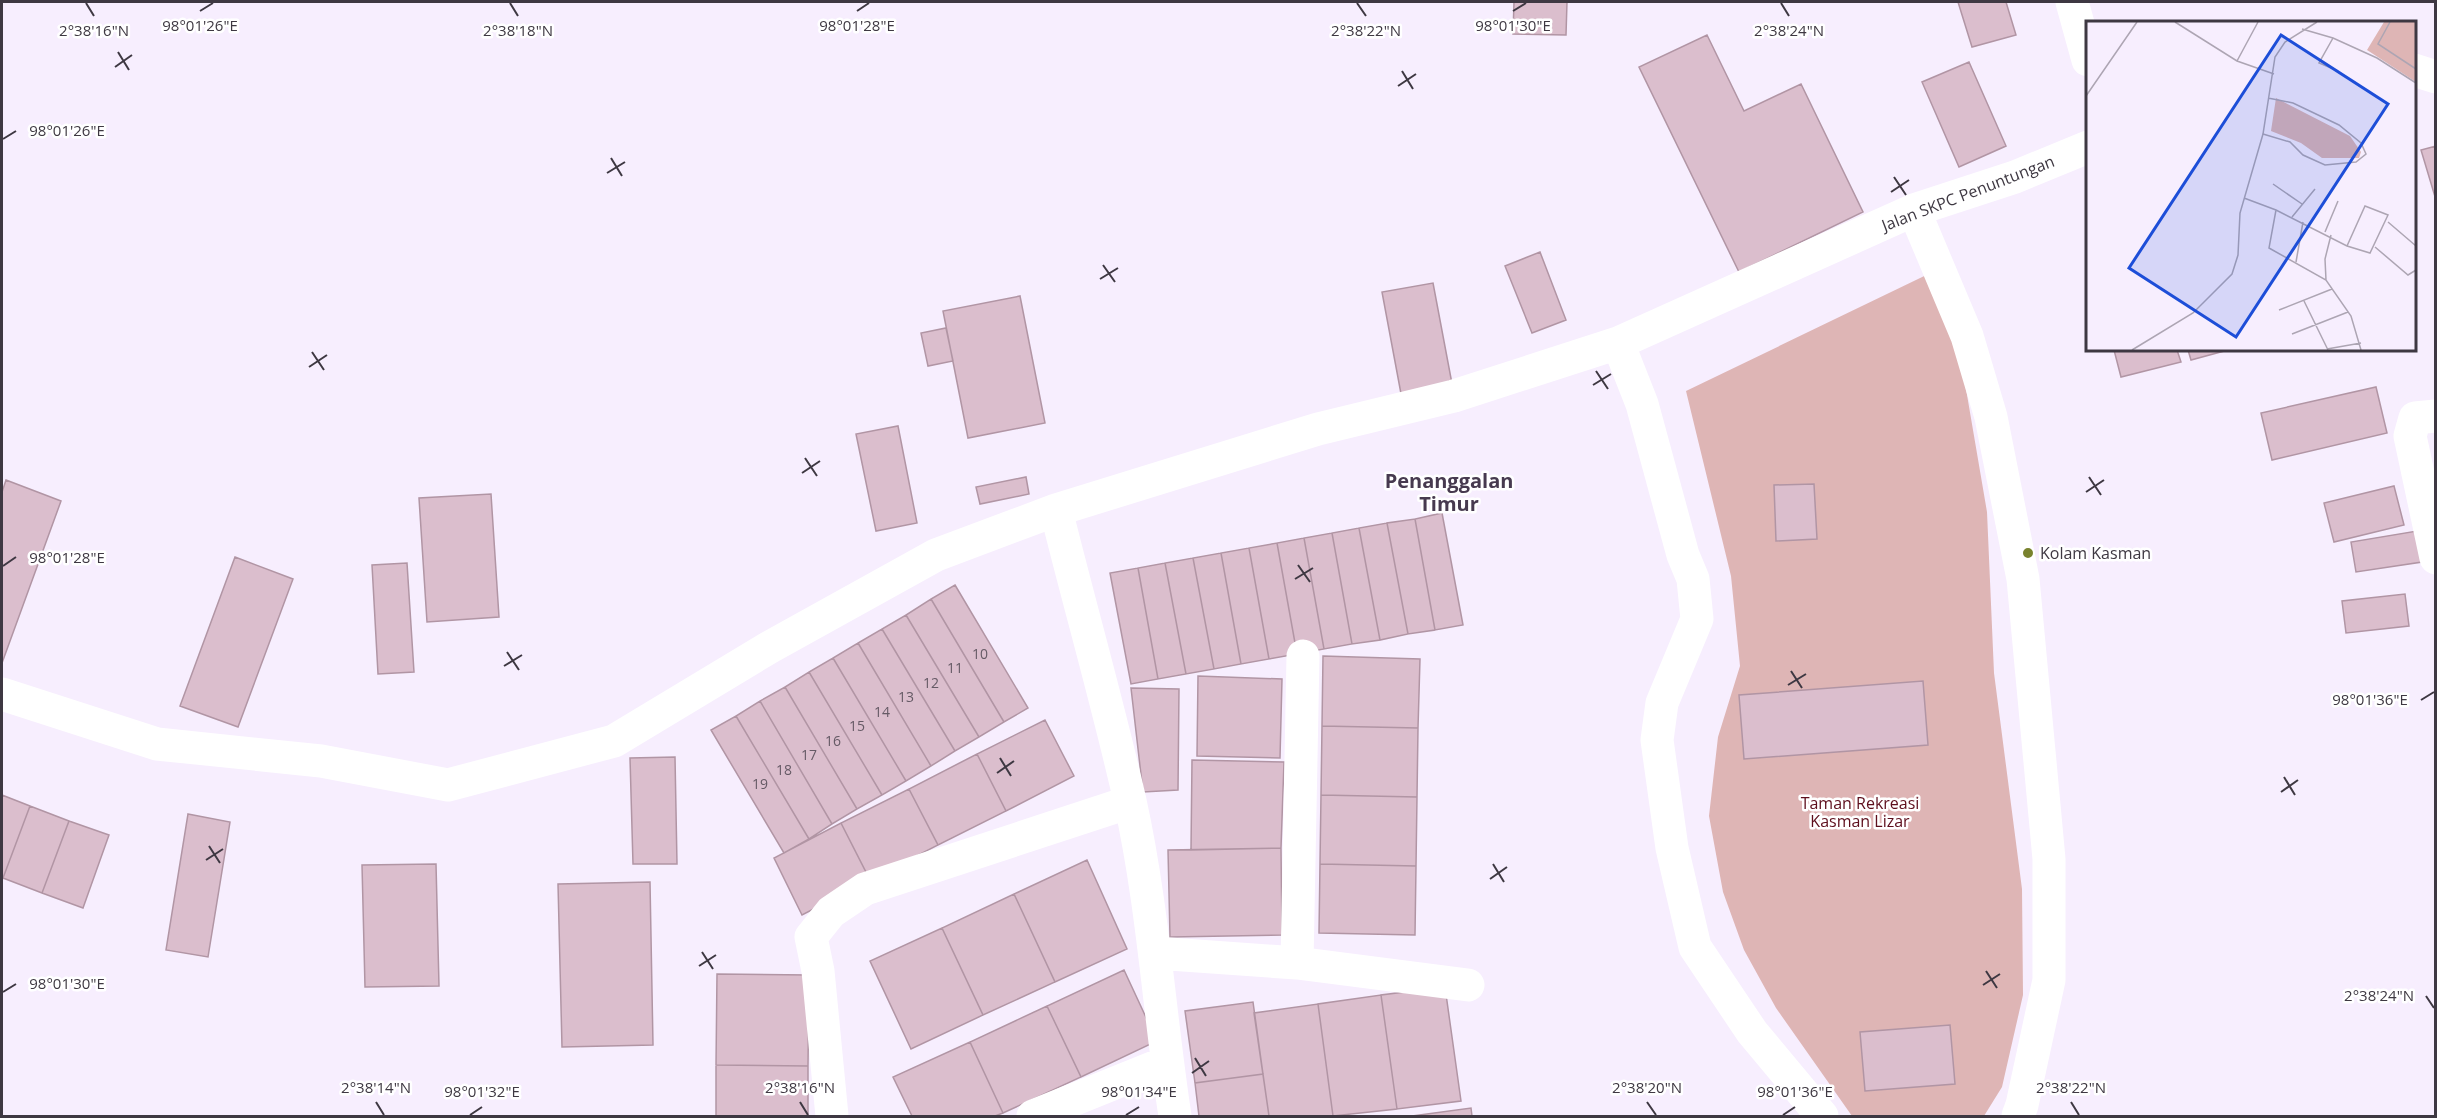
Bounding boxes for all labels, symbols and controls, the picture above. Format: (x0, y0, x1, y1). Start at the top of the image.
text: 98°01'26"E (162, 15, 238, 35)
text: 98°01'28"E (819, 15, 895, 35)
text: 98°01'30"E (1475, 15, 1551, 35)
text: 2°38'16"N (59, 20, 129, 40)
text: 2°38'18"N (483, 20, 553, 40)
text: 2°38'22"N (1331, 20, 1401, 40)
text: 2°38'24"N (1754, 20, 1824, 40)
inset map (2086, 21, 2416, 351)
text: 98°01'26"E (29, 120, 105, 140)
street label: Jalan SKPC Penuntungan (1877, 150, 2057, 237)
district label: Penanggalan Timur (1385, 467, 1513, 517)
place label: Kolam Kasman (2040, 542, 2151, 564)
marker: Kolam Kasman (2021, 546, 2035, 560)
text: 98°01'28"E (29, 547, 105, 567)
house number: 10 (972, 644, 988, 663)
house number: 11 (947, 658, 963, 677)
house number: 12 (923, 673, 939, 692)
house number: 13 (898, 687, 914, 706)
text: 98°01'36"E (2332, 689, 2408, 709)
house number: 14 (874, 702, 890, 721)
house number: 15 (849, 716, 865, 735)
house number: 16 (825, 731, 841, 750)
house number: 17 (801, 745, 817, 764)
house number: 18 (776, 760, 792, 779)
house number: 19 (752, 774, 768, 793)
park label: Taman Rekreasi Kasman Lizar (1801, 792, 1919, 832)
text: 98°01'30"E (29, 973, 105, 993)
text: 2°38'24"N (2344, 985, 2414, 1005)
text: 2°38'14"N (341, 1077, 411, 1097)
text: 2°38'16"N (765, 1077, 835, 1097)
text: 2°38'20"N (1612, 1077, 1682, 1097)
text: 2°38'22"N (2036, 1077, 2106, 1097)
text: 98°01'32"E (444, 1081, 520, 1101)
text: 98°01'34"E (1101, 1081, 1177, 1101)
text: 98°01'36"E (1757, 1081, 1833, 1101)

